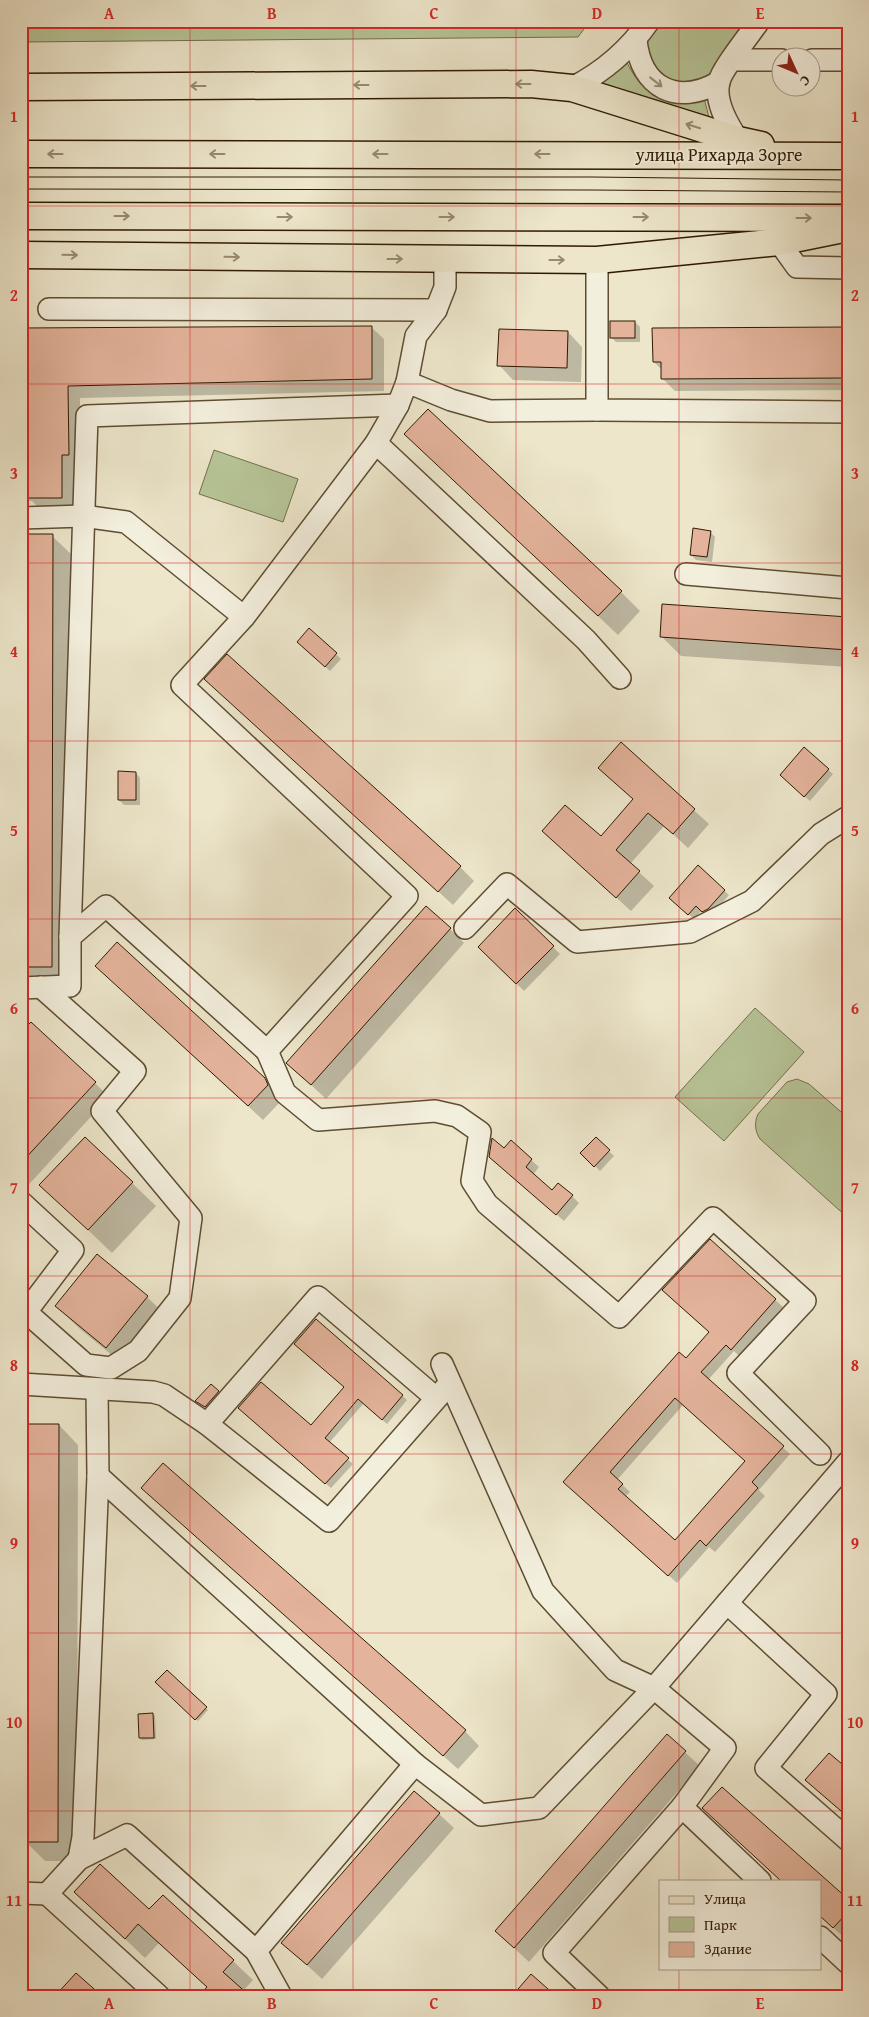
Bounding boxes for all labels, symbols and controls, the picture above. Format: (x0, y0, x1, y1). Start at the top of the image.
text: A (104, 1, 115, 25)
text: B (267, 1, 277, 25)
text: C (429, 1, 439, 25)
text: D (592, 1, 602, 25)
text: E (756, 1, 765, 25)
north arrow (772, 48, 822, 98)
text: С (795, 71, 815, 91)
one-way arrow (649, 76, 662, 87)
one-way arrow (516, 79, 532, 89)
one-way arrow (353, 80, 370, 90)
one-way arrow (191, 81, 207, 91)
text: 1 (10, 104, 18, 128)
text: 1 (851, 104, 859, 128)
one-way arrow (686, 120, 702, 130)
street label: улица Рихарда Зорге (635, 141, 802, 168)
one-way arrow (47, 149, 63, 159)
one-way arrow (209, 149, 226, 159)
one-way arrow (372, 149, 388, 159)
one-way arrow (534, 149, 550, 159)
one-way arrow (114, 211, 130, 221)
one-way arrow (276, 212, 293, 222)
one-way arrow (439, 212, 455, 222)
one-way arrow (632, 212, 649, 222)
one-way arrow (795, 213, 811, 223)
one-way arrow (62, 251, 78, 260)
one-way arrow (224, 252, 240, 262)
one-way arrow (386, 254, 403, 264)
one-way arrow (549, 255, 565, 265)
text: 2 (10, 283, 18, 307)
text: 2 (851, 283, 859, 307)
text: 3 (10, 461, 18, 485)
text: 3 (851, 461, 859, 485)
text: 4 (10, 639, 18, 663)
text: 4 (851, 639, 859, 663)
text: 5 (10, 818, 18, 842)
text: 5 (851, 818, 859, 842)
text: 6 (10, 996, 18, 1020)
text: 6 (851, 996, 859, 1020)
text: 7 (10, 1175, 18, 1199)
text: 7 (851, 1175, 859, 1199)
text: 8 (10, 1353, 18, 1377)
text: 8 (851, 1353, 859, 1377)
text: 9 (10, 1531, 18, 1555)
text: 9 (851, 1531, 859, 1555)
text: 10 (6, 1710, 22, 1734)
text: 10 (847, 1710, 863, 1734)
legend (659, 1880, 822, 1970)
text: 11 (6, 1888, 22, 1912)
text: Улица (704, 1888, 747, 1909)
text: 11 (847, 1888, 863, 1912)
text: Парк (704, 1914, 737, 1935)
text: Здание (704, 1938, 752, 1959)
text: A (104, 1991, 115, 2015)
text: B (267, 1991, 277, 2015)
text: C (429, 1991, 439, 2015)
text: D (592, 1991, 602, 2015)
text: E (756, 1991, 765, 2015)

